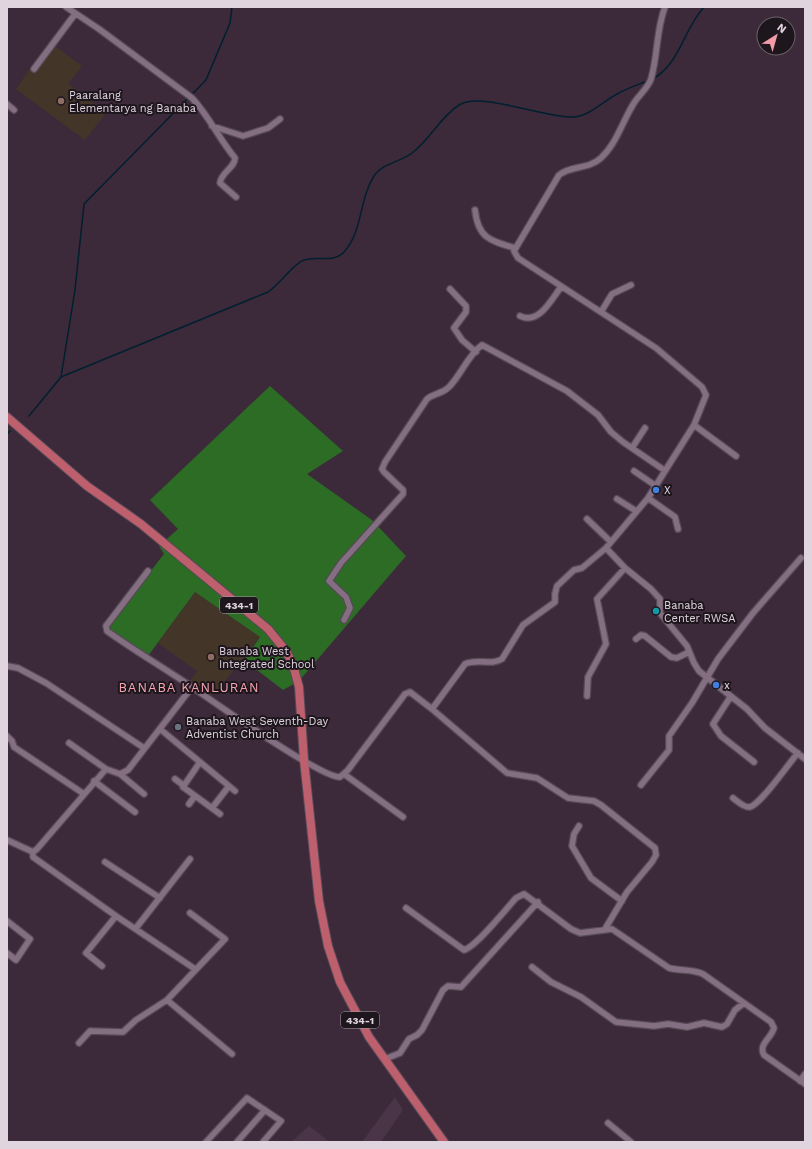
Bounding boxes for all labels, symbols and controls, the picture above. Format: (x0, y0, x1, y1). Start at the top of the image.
north arrow (756, 16, 796, 56)
text: N (775, 21, 789, 36)
place label: Paaralang Elementarya ng Banaba (69, 89, 196, 115)
marker: Paaralang Elementarya ng Banaba (56, 96, 66, 106)
place label: X (664, 484, 671, 497)
marker: X (651, 485, 661, 495)
road number: 434-1 (220, 597, 258, 613)
place label: Banaba Center RWSA (664, 599, 736, 625)
marker: Banaba Center RWSA (651, 606, 661, 616)
place label: Banaba West Integrated School (219, 645, 315, 671)
marker: Banaba West Integrated School (206, 652, 216, 662)
place label: x (724, 679, 730, 692)
district label: BANABA KANLURAN (118, 680, 260, 695)
marker: x (711, 680, 721, 690)
place label: Banaba West Seventh-Day Adventist Church (186, 715, 328, 741)
marker: Banaba West Seventh-Day Adventist Church (173, 722, 183, 732)
road number: 434-1 (341, 1012, 379, 1028)

